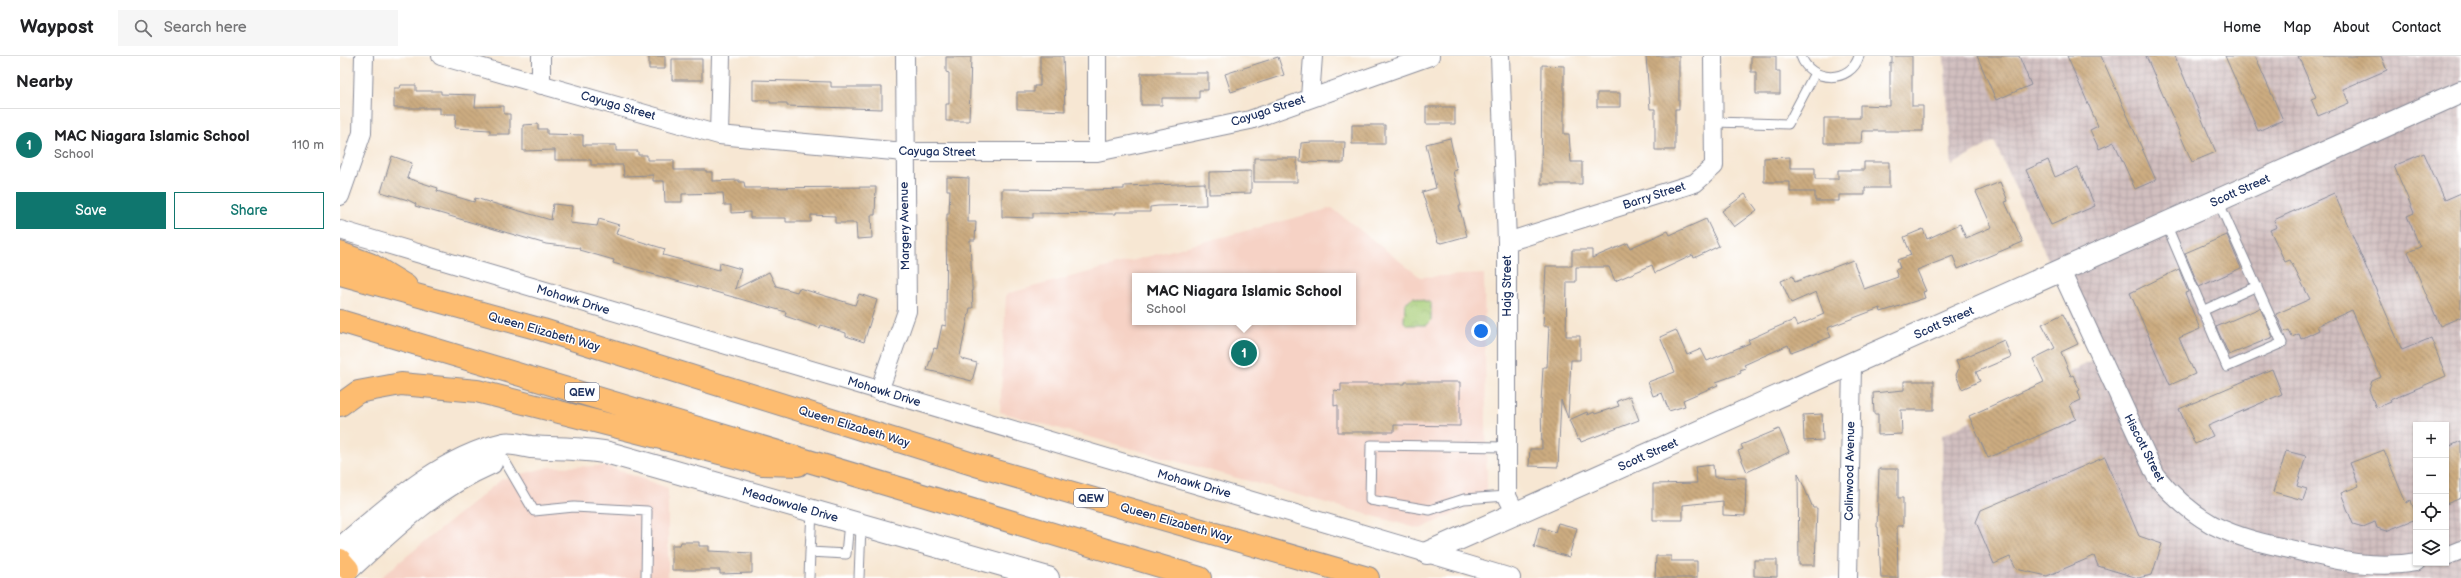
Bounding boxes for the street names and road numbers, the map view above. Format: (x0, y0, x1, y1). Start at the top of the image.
street label: Cayuga Street (579, 88, 657, 124)
street label: Cayuga Street (1229, 92, 1307, 130)
street label: Cayuga Street (898, 144, 976, 160)
street label: Scott Street (2208, 171, 2272, 211)
street label: Barry Street (1621, 179, 1687, 213)
street label: Margery Avenue (897, 182, 913, 270)
street label: Haig Street (1500, 255, 1515, 317)
street label: Mohawk Drive (534, 282, 612, 318)
street label: Scott Street (1912, 303, 1976, 343)
street label: Queen Elizabeth Way (486, 309, 602, 355)
street label: Mohawk Drive (845, 374, 923, 410)
road number: QEW (565, 383, 599, 401)
street label: Queen Elizabeth Way (797, 403, 912, 451)
street label: Hiscott Street (2121, 412, 2168, 485)
street label: Colinwood Avenue (1842, 421, 1858, 521)
street label: Scott Street (1616, 435, 1680, 475)
street label: Mohawk Drive (1155, 466, 1233, 502)
street label: Meadowvale Drive (740, 484, 840, 526)
road number: QEW (1074, 489, 1108, 507)
street label: Queen Elizabeth Way (1118, 500, 1234, 546)

